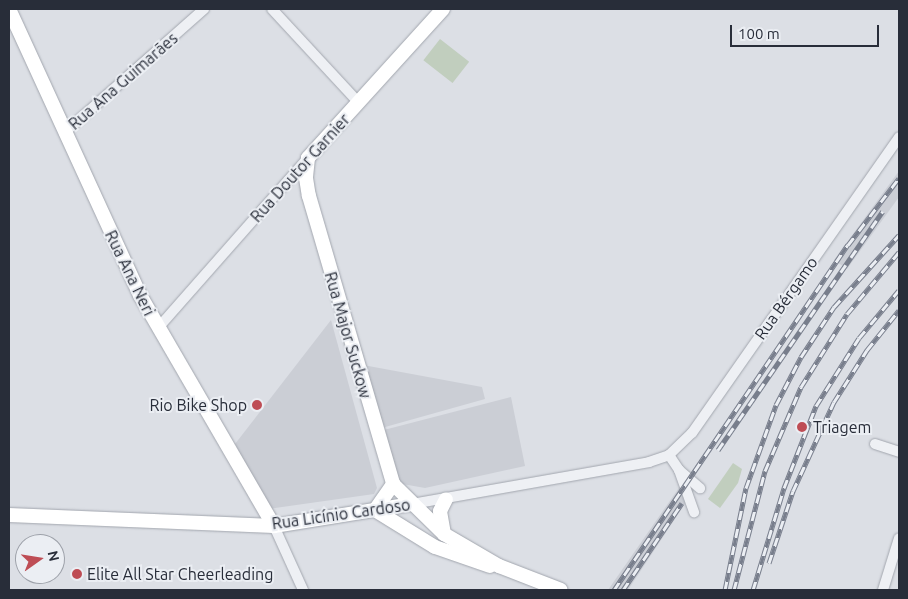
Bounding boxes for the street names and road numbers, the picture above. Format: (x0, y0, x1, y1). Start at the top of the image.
street label: Rua Ana Guimarães (65, 28, 181, 134)
street label: Rua Doutor Garnier (246, 110, 354, 226)
street label: Rua Ana Neri (101, 227, 159, 319)
street label: Rua Bérgamo (750, 253, 822, 343)
street label: Rua Major Suckow (321, 270, 375, 400)
street label: Rua Licínio Cardoso (271, 495, 411, 533)

